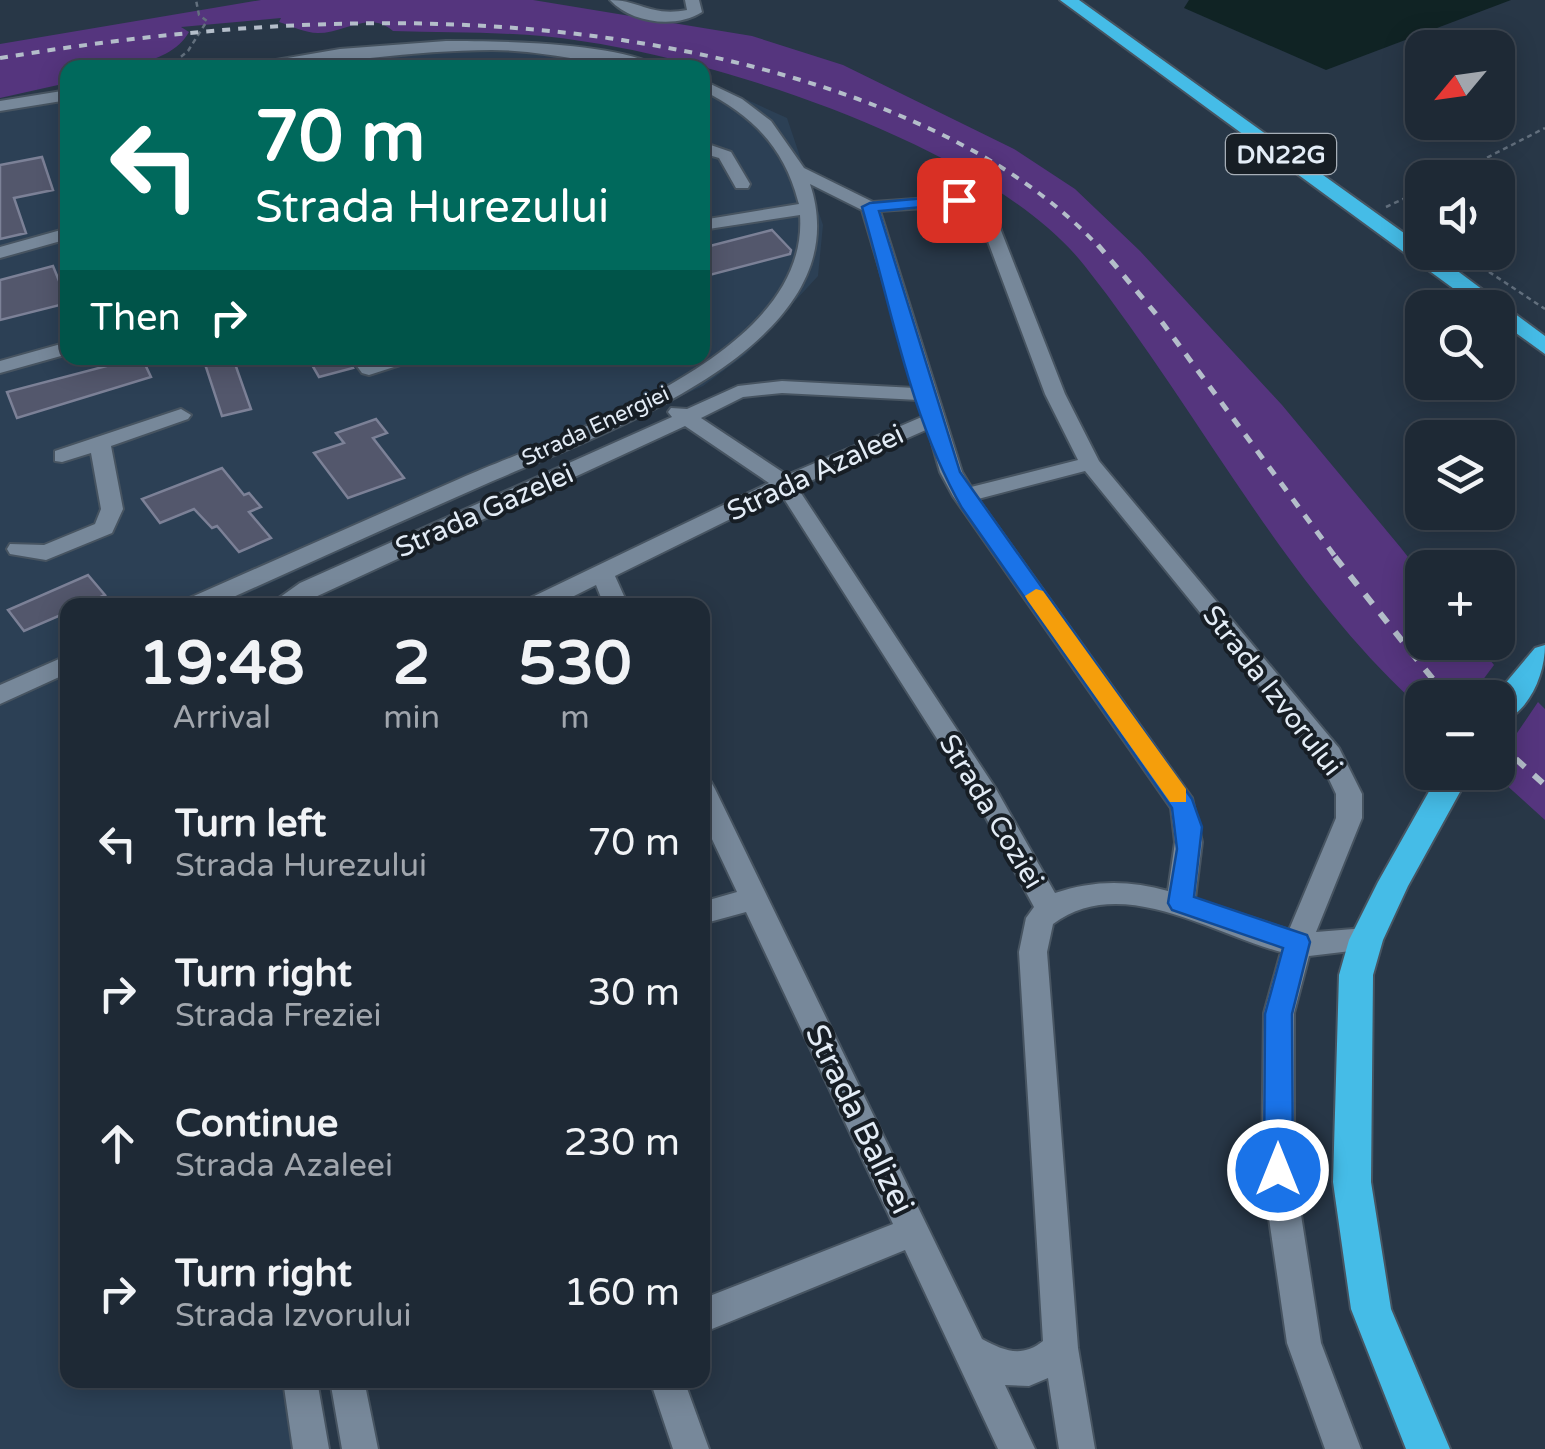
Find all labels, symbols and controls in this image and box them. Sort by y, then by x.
north arrow [1405,30,1515,140]
map controls [1405,30,1515,790]
text: 70 m [255,96,425,180]
icon: left [90,100,220,230]
road number: DN22G [1226,134,1336,174]
pin [917,158,1002,243]
button: sound [1405,160,1515,270]
icon: arrive [932,173,987,228]
text: Strada Hurezului [255,181,609,235]
icon: right [201,290,256,345]
button: search [1405,290,1515,400]
text: Then [90,295,181,341]
street label: Strada Energiei [518,380,673,471]
street label: Strada Azaleei [722,417,909,529]
button: layers [1405,420,1515,530]
street label: Strada Gazelei [390,457,579,565]
button: + [1405,550,1515,660]
street label: Strada Izvorului [1195,599,1349,783]
text: 19:48 [138,628,305,700]
text: 2 [393,628,430,700]
text: 530 [518,628,632,700]
button: − [1405,680,1515,790]
text: Arrival [172,699,271,737]
text: min [383,699,440,737]
text: m [560,699,590,737]
street label: Strada Coziei [932,728,1051,895]
text: Turn left [175,801,326,847]
icon: left [90,816,145,871]
text: 70 m [588,820,680,866]
text: Strada Hurezului [175,847,427,885]
text: Turn right [175,951,352,997]
icon: right [90,966,145,1021]
text: 30 m [588,970,680,1016]
text: Strada Freziei [175,997,381,1035]
street label: Strada Balizei [797,1018,921,1220]
text: Continue [175,1101,338,1147]
icon: ahead [90,1116,145,1171]
position arrow [1226,1118,1330,1222]
text: 230 m [564,1120,680,1166]
text: Strada Azaleei [175,1147,393,1185]
text: Turn right [175,1251,352,1297]
icon: right [90,1266,145,1321]
text: 160 m [564,1270,680,1316]
text: Strada Izvorului [175,1297,411,1335]

